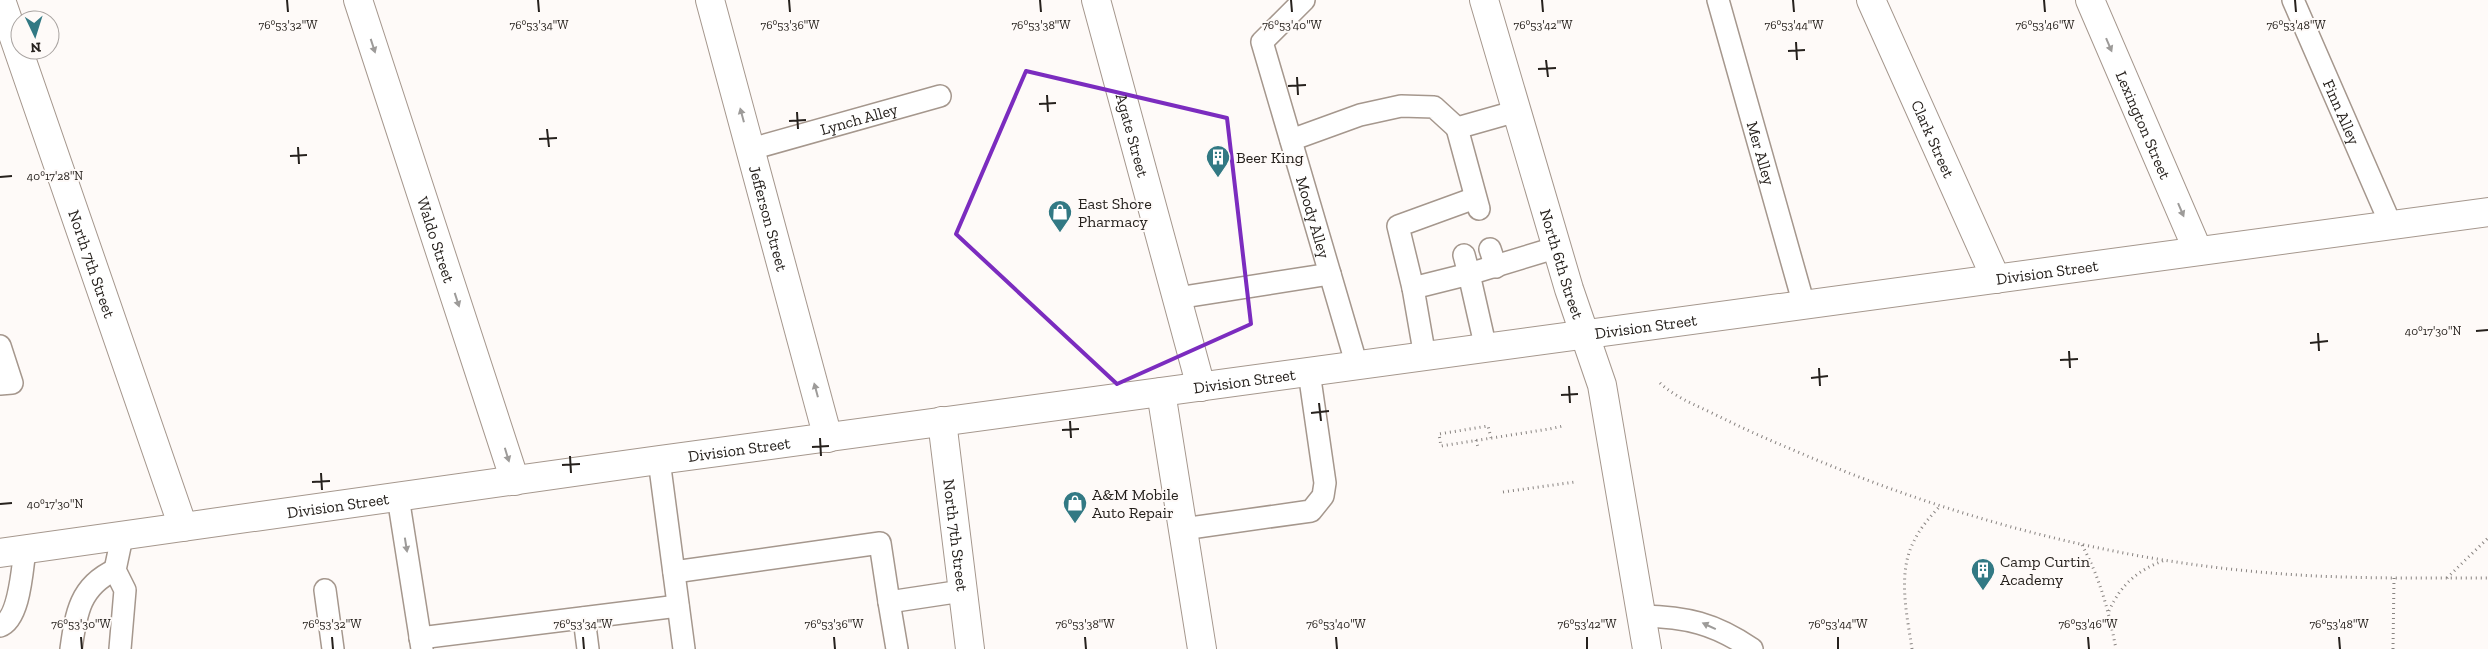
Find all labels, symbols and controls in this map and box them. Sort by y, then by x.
north arrow [10,10,60,60]
text: 76°53'32"W [259,18,318,32]
text: 76°53'34"W [510,18,569,32]
text: 76°53'36"W [761,18,820,32]
text: 76°53'38"W [1011,18,1071,32]
text: 76°53'40"W [1262,18,1323,32]
text: 76°53'42"W [1514,18,1573,32]
text: 76°53'44"W [1765,18,1824,32]
text: 76°53'46"W [2015,18,2075,32]
text: 76°53'48"W [2266,18,2326,32]
one-way arrow [2106,38,2114,52]
text: N [30,39,42,56]
one-way arrow [370,39,377,54]
street label: Lexington Street [2112,68,2175,182]
street label: Finn Alley [2319,76,2365,148]
street label: Agate Street [1112,91,1153,179]
street label: Clark Street [1907,97,1959,181]
street label: Lynch Alley [818,99,900,139]
one-way arrow [738,108,746,123]
street label: Mer Alley [1743,119,1779,188]
building icon: Beer King [1205,144,1231,178]
place label: Beer King [1236,148,1304,167]
street label: Jefferson Street [745,163,792,273]
text: 40°17'28"N [27,169,83,183]
street label: Moody Alley [1292,174,1335,261]
street label: Waldo Street [413,194,459,285]
place label: East Shore Pharmacy [1078,194,1152,231]
shop icon: East Shore Pharmacy [1047,199,1073,233]
one-way arrow [2177,203,2185,217]
street label: North 7th Street [65,207,120,320]
street label: North 6th Street [1536,207,1588,321]
street label: Division Street [1995,255,2099,288]
one-way arrow [454,293,461,308]
street label: Division Street [1593,310,1698,343]
text: 40°17'30"N [2405,324,2461,338]
street label: Division Street [1192,364,1297,397]
one-way arrow [812,383,820,398]
street label: Division Street [687,433,791,465]
one-way arrow [504,447,512,462]
street label: North 7th Street [940,478,972,592]
place label: A&M Mobile Auto Repair [1092,485,1179,522]
street label: Division Street [286,489,390,522]
shop icon: A&M Mobile Auto Repair [1062,490,1088,524]
text: 40°17'30"N [27,497,83,511]
one-way arrow [402,538,410,554]
place label: Camp Curtin Academy [2000,552,2091,589]
building icon: Camp Curtin Academy [1970,557,1996,591]
text: 76°53'30"W [51,617,112,631]
text: 76°53'32"W [303,617,362,631]
text: 76°53'34"W [554,617,613,631]
text: 76°53'36"W [805,617,864,631]
text: 76°53'38"W [1055,617,1115,631]
text: 76°53'40"W [1306,617,1367,631]
text: 76°53'42"W [1558,617,1617,631]
text: 76°53'44"W [1809,617,1868,631]
text: 76°53'46"W [2058,617,2118,631]
text: 76°53'48"W [2309,617,2369,631]
one-way arrow [1702,622,1716,630]

